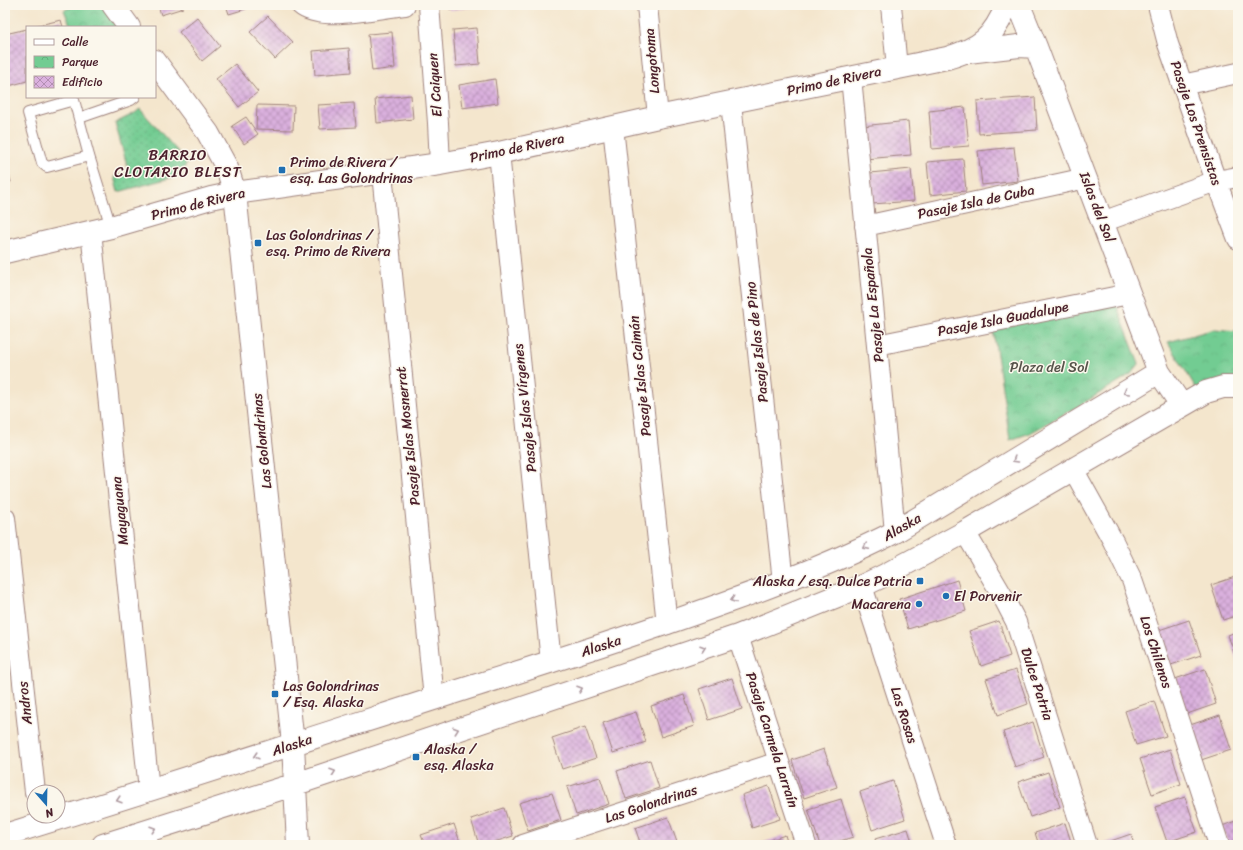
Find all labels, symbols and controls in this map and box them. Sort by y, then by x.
legend [26,26,156,98]
street label: Longotoma [637,27,667,95]
text: Calle [62,31,89,53]
text: Parque [62,51,99,73]
street label: El Caiquen [420,52,450,118]
street label: Pasaje Los Prensistas [1163,57,1229,189]
street label: Primo de Rivera [784,59,884,103]
text: Edificio [62,71,102,93]
street label: Primo de Rivera [467,126,567,170]
district label: BARRIO CLOTARIO BLEST [114,142,242,185]
place label: Primo de Rivera / esq. Las Golondrinas [290,150,413,191]
marker: Primo de Rivera / esq. Las Golondrinas [277,165,287,175]
street label: Islas del Sol [1072,167,1122,247]
street label: Pasaje Isla de Cuba [915,177,1037,227]
street label: Primo de Rivera [148,180,248,228]
place label: Las Golondrinas / esq. Primo de Rivera [266,223,391,264]
marker: Las Golondrinas / esq. Primo de Rivera [253,238,263,248]
street label: Pasaje La Española [855,246,891,364]
street label: Pasaje Islas de Pino [738,280,776,404]
street label: Pasaje Isla Guadalupe [935,294,1071,344]
street label: Pasaje Islas Caimán [621,314,659,438]
street label: Pasaje Islas Vírgenes [506,342,544,473]
park label: Plaza del Sol [1010,355,1089,380]
street label: Pasaje Islas Mosnerrat [388,365,428,507]
one-way arrow [1123,387,1130,395]
street label: Las Golondrinas [244,391,279,490]
one-way arrow [1012,455,1019,462]
street label: Mayaguana [104,474,136,547]
street label: Alaska [877,505,927,549]
one-way arrow [863,542,871,550]
place label: Alaska / esq. Dulce Patria [752,569,912,594]
marker: Alaska / esq. Dulce Patria [915,576,925,586]
place label: El Porvenir [954,584,1023,609]
marker: El Porvenir [941,591,951,601]
place label: Macarena [851,592,911,617]
one-way arrow [729,596,736,604]
marker: Macarena [914,599,924,609]
street label: Los Chilenos [1132,612,1180,692]
street label: Alaska [577,627,625,665]
one-way arrow [699,644,706,652]
street label: Dulce Patria [1013,644,1061,725]
street label: Pasaje Carmela Larraín [738,669,806,812]
place label: Las Golondrinas / Esq. Alaska [283,674,380,715]
street label: Andros [10,680,40,727]
street label: Las Rosas [883,683,925,747]
one-way arrow [576,685,583,694]
marker: Las Golondrinas / Esq. Alaska [270,689,280,699]
street label: Alaska [268,726,316,764]
one-way arrow [453,727,460,735]
place label: Alaska / esq. Alaska [423,737,494,778]
one-way arrow [253,751,260,760]
marker: Alaska / esq. Alaska [411,752,421,762]
one-way arrow [329,768,336,777]
street label: Las Golondrinas [601,777,701,831]
north arrow [26,784,66,824]
one-way arrow [116,795,123,804]
text: N [42,802,57,823]
one-way arrow [150,825,157,834]

